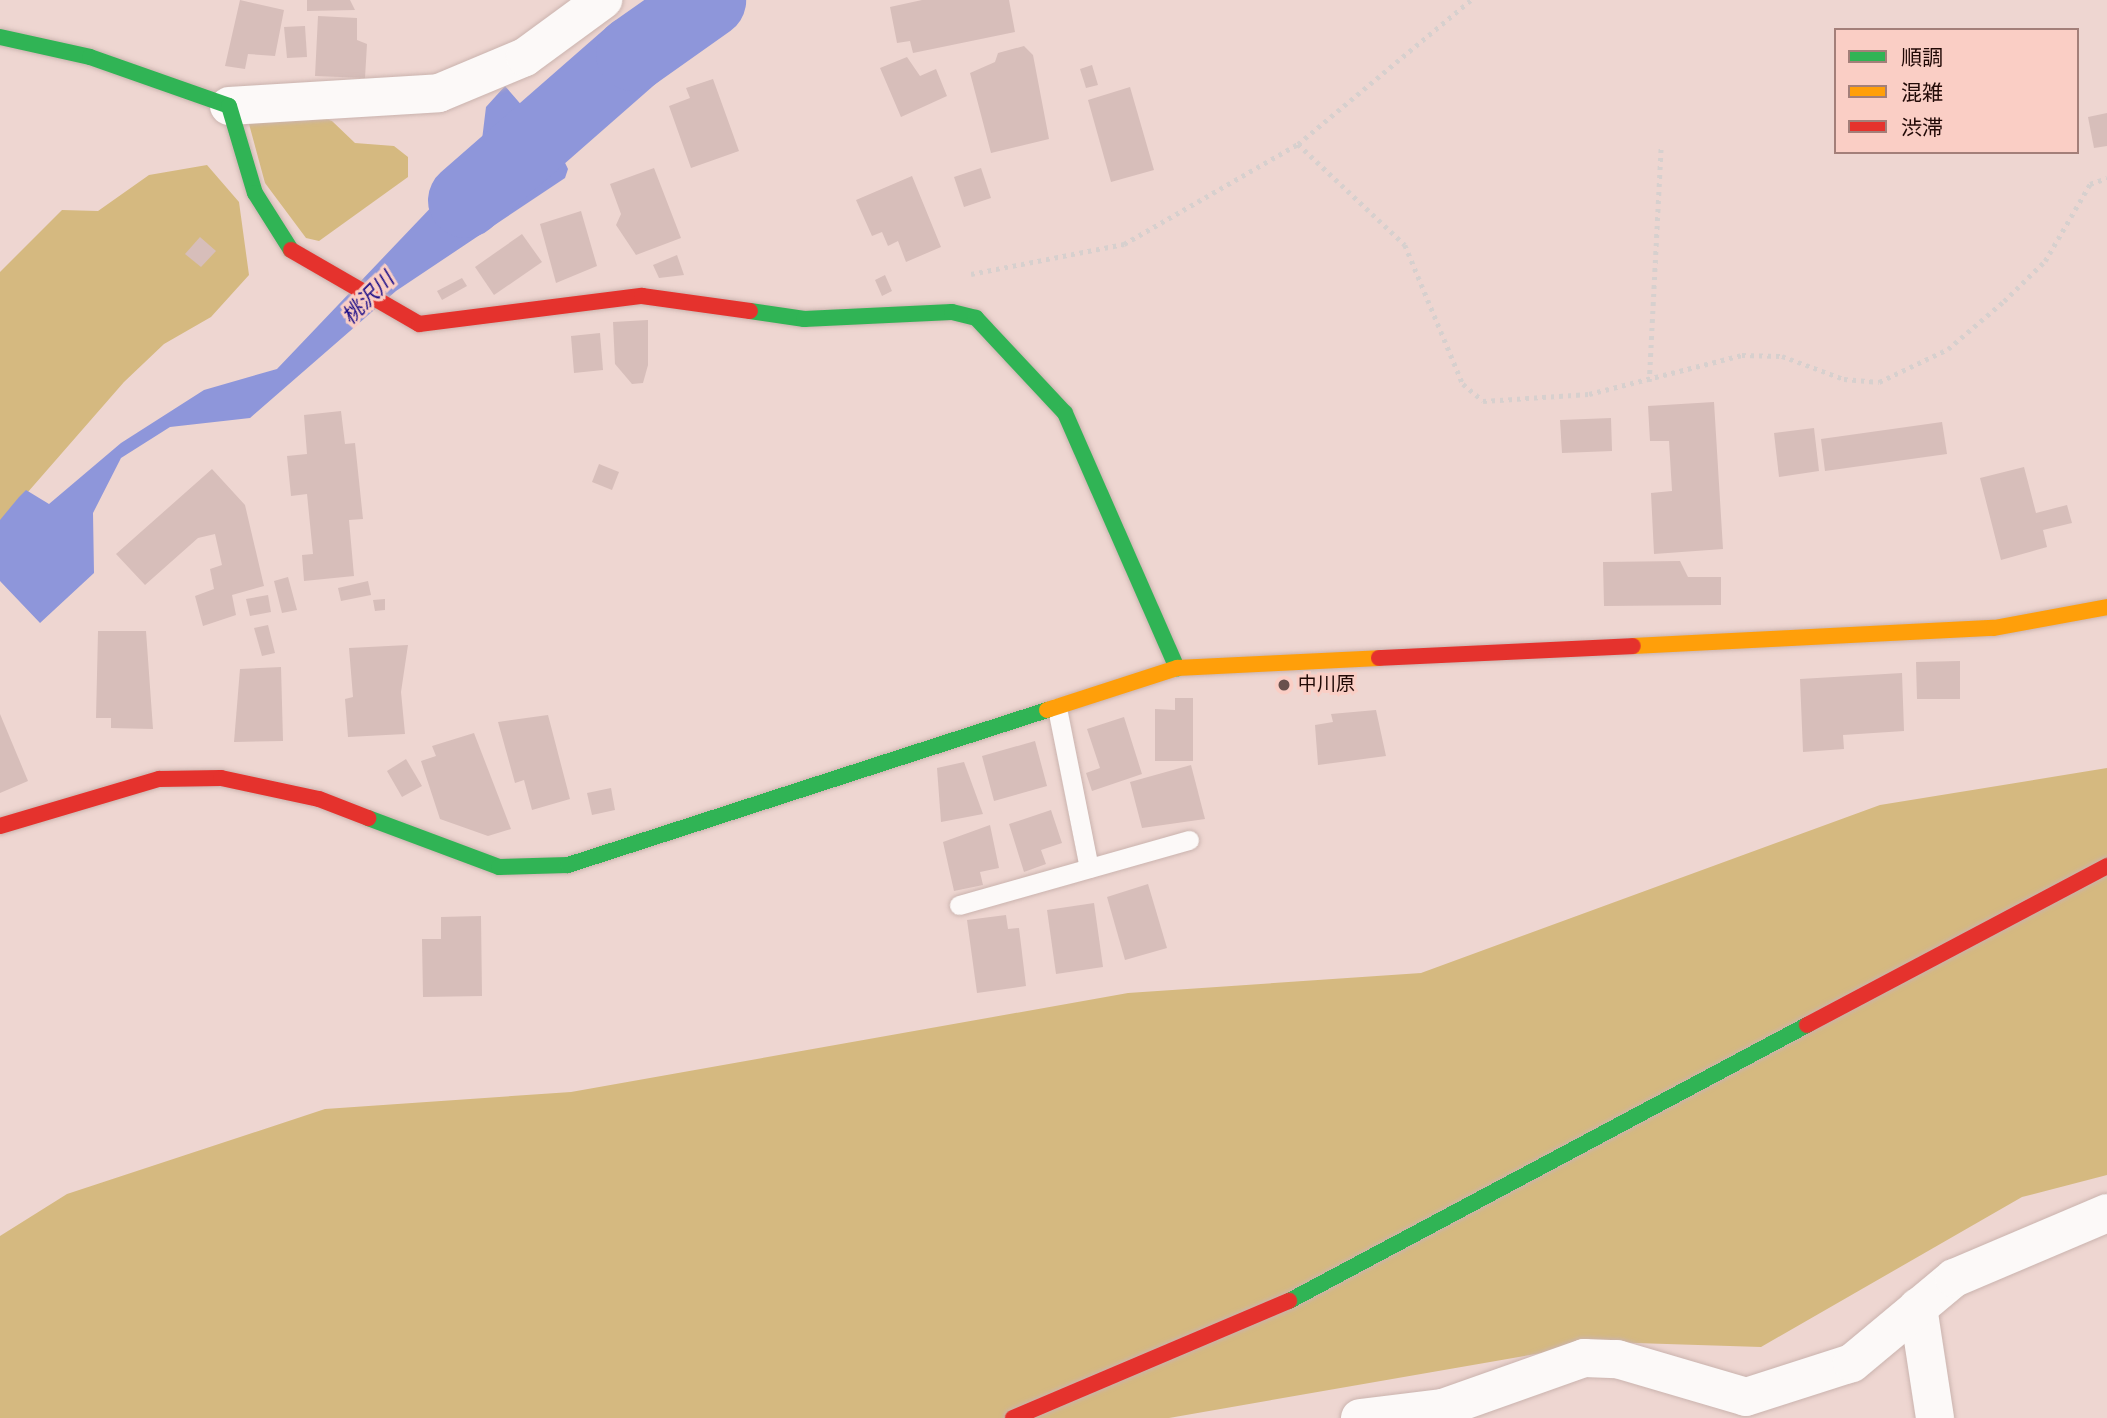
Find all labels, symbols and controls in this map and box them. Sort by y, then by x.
legend [1834,28,2079,154]
text: 順調 [1901,44,1943,72]
text: 混雑 [1901,79,1943,107]
text: 渋滞 [1901,114,1943,142]
water label: 桃沢川 [337,267,399,329]
place label: 中川原 [1298,674,1355,696]
marker: 中川原 [1276,677,1292,693]

